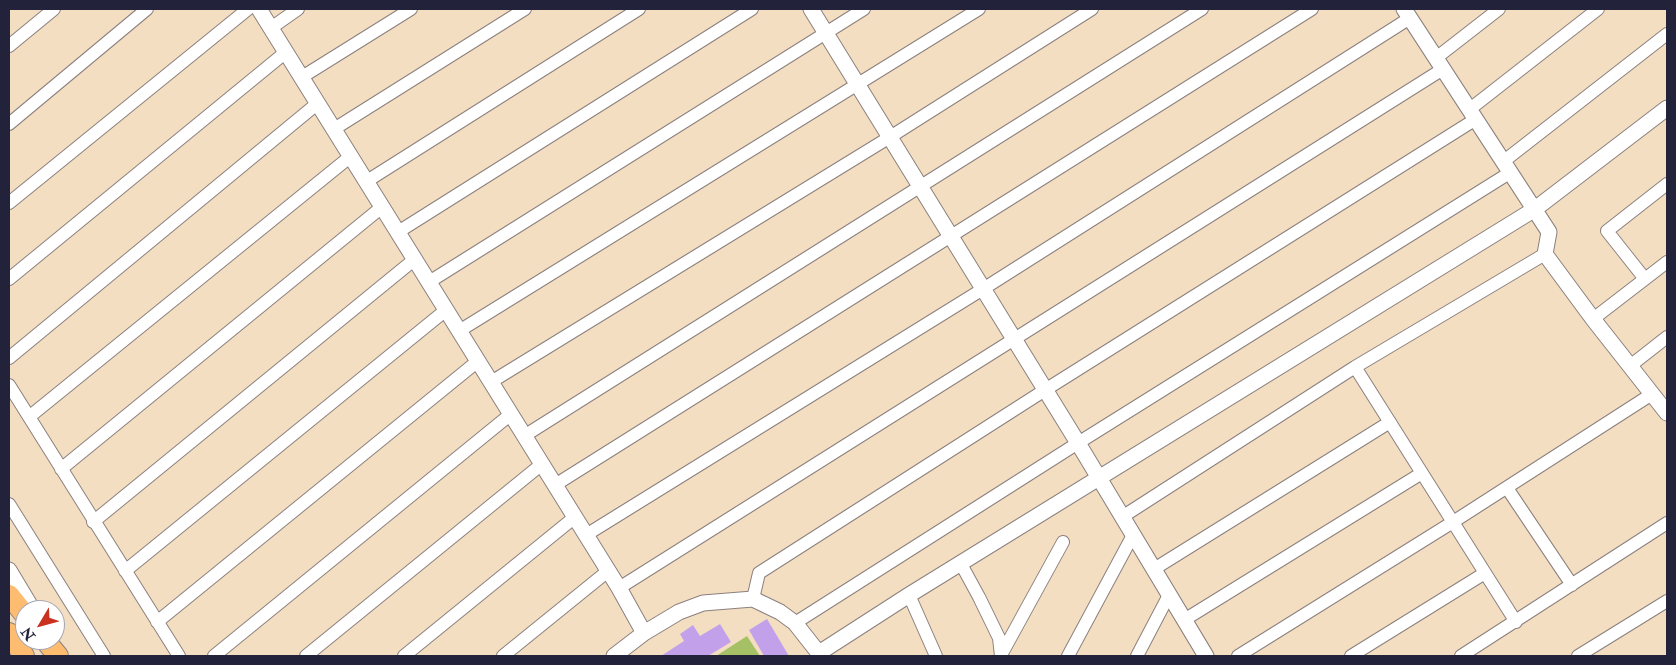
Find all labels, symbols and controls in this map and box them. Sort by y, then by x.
north arrow [15,600,65,650]
text: N [18,624,39,644]

